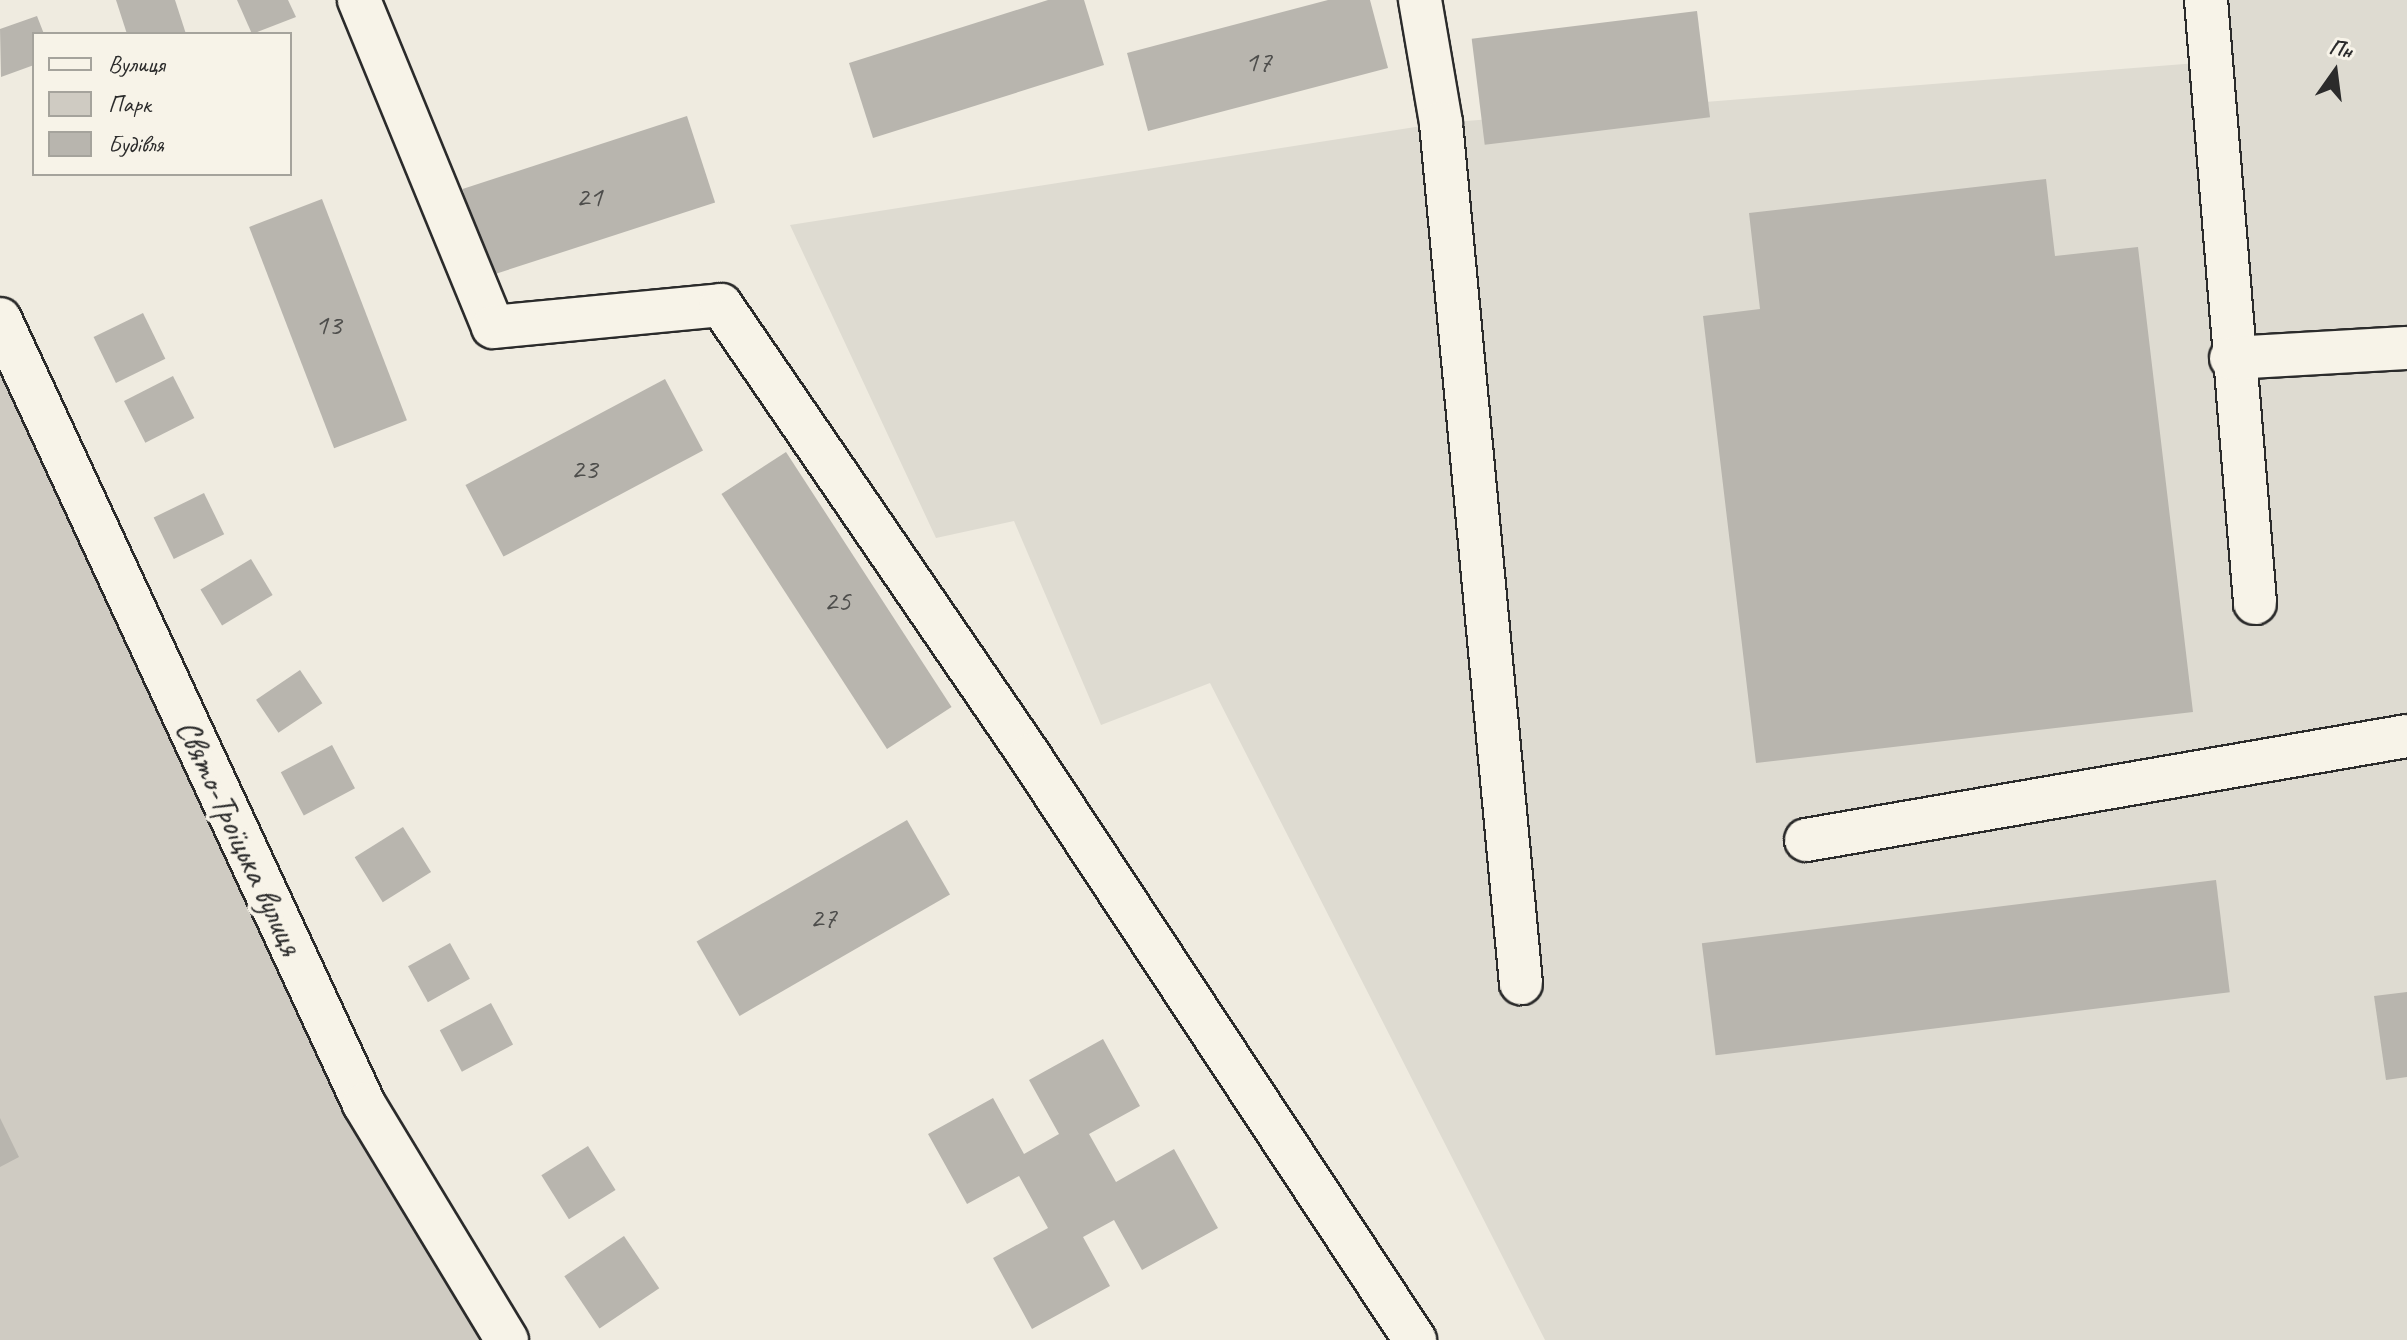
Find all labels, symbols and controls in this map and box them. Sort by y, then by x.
legend [32,32,292,176]
north arrow [2295,32,2375,112]
text: Пн [2326,32,2355,65]
house number: 17 [1245,43,1271,79]
text: Вулиця [108,49,165,79]
text: Парк [108,89,151,119]
text: Будівля [108,129,164,159]
house number: 21 [576,178,602,214]
house number: 13 [315,306,341,342]
house number: 23 [571,450,597,486]
house number: 25 [824,582,850,618]
street label: Свято-Троїцька вулиця [167,712,313,962]
house number: 27 [810,899,836,935]

